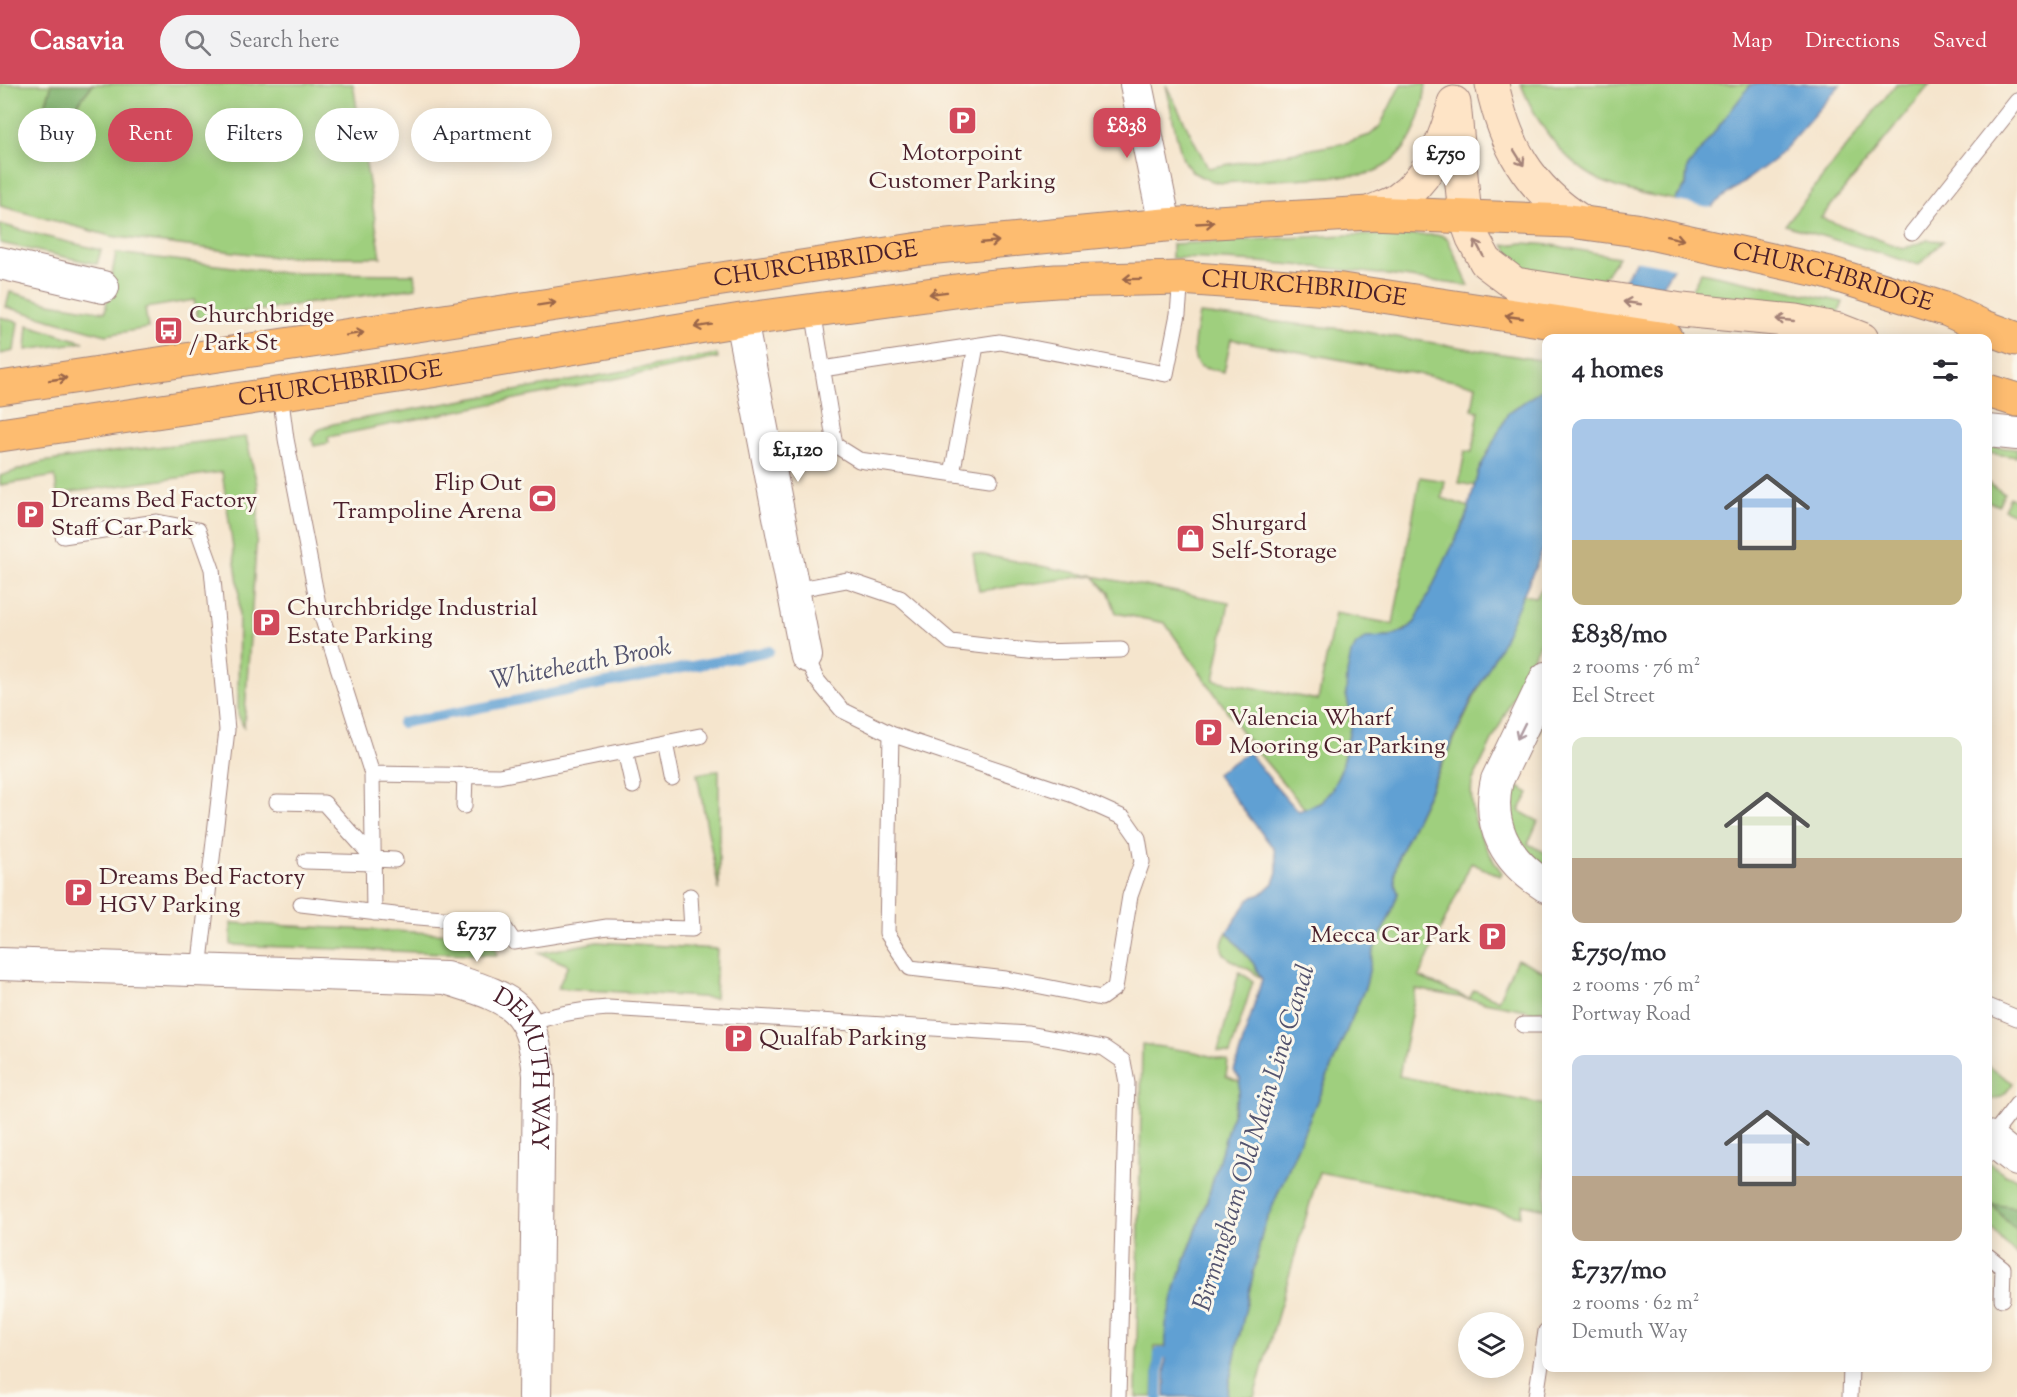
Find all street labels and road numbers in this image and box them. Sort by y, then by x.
street label: CHURCHBRIDGE [711,233,921,297]
street label: CHURCHBRIDGE [1729,235,1937,321]
street label: CHURCHBRIDGE [1200,263,1410,317]
street label: CHURCHBRIDGE [236,352,445,416]
street label: DEMUTH WAY [486,980,556,1151]

